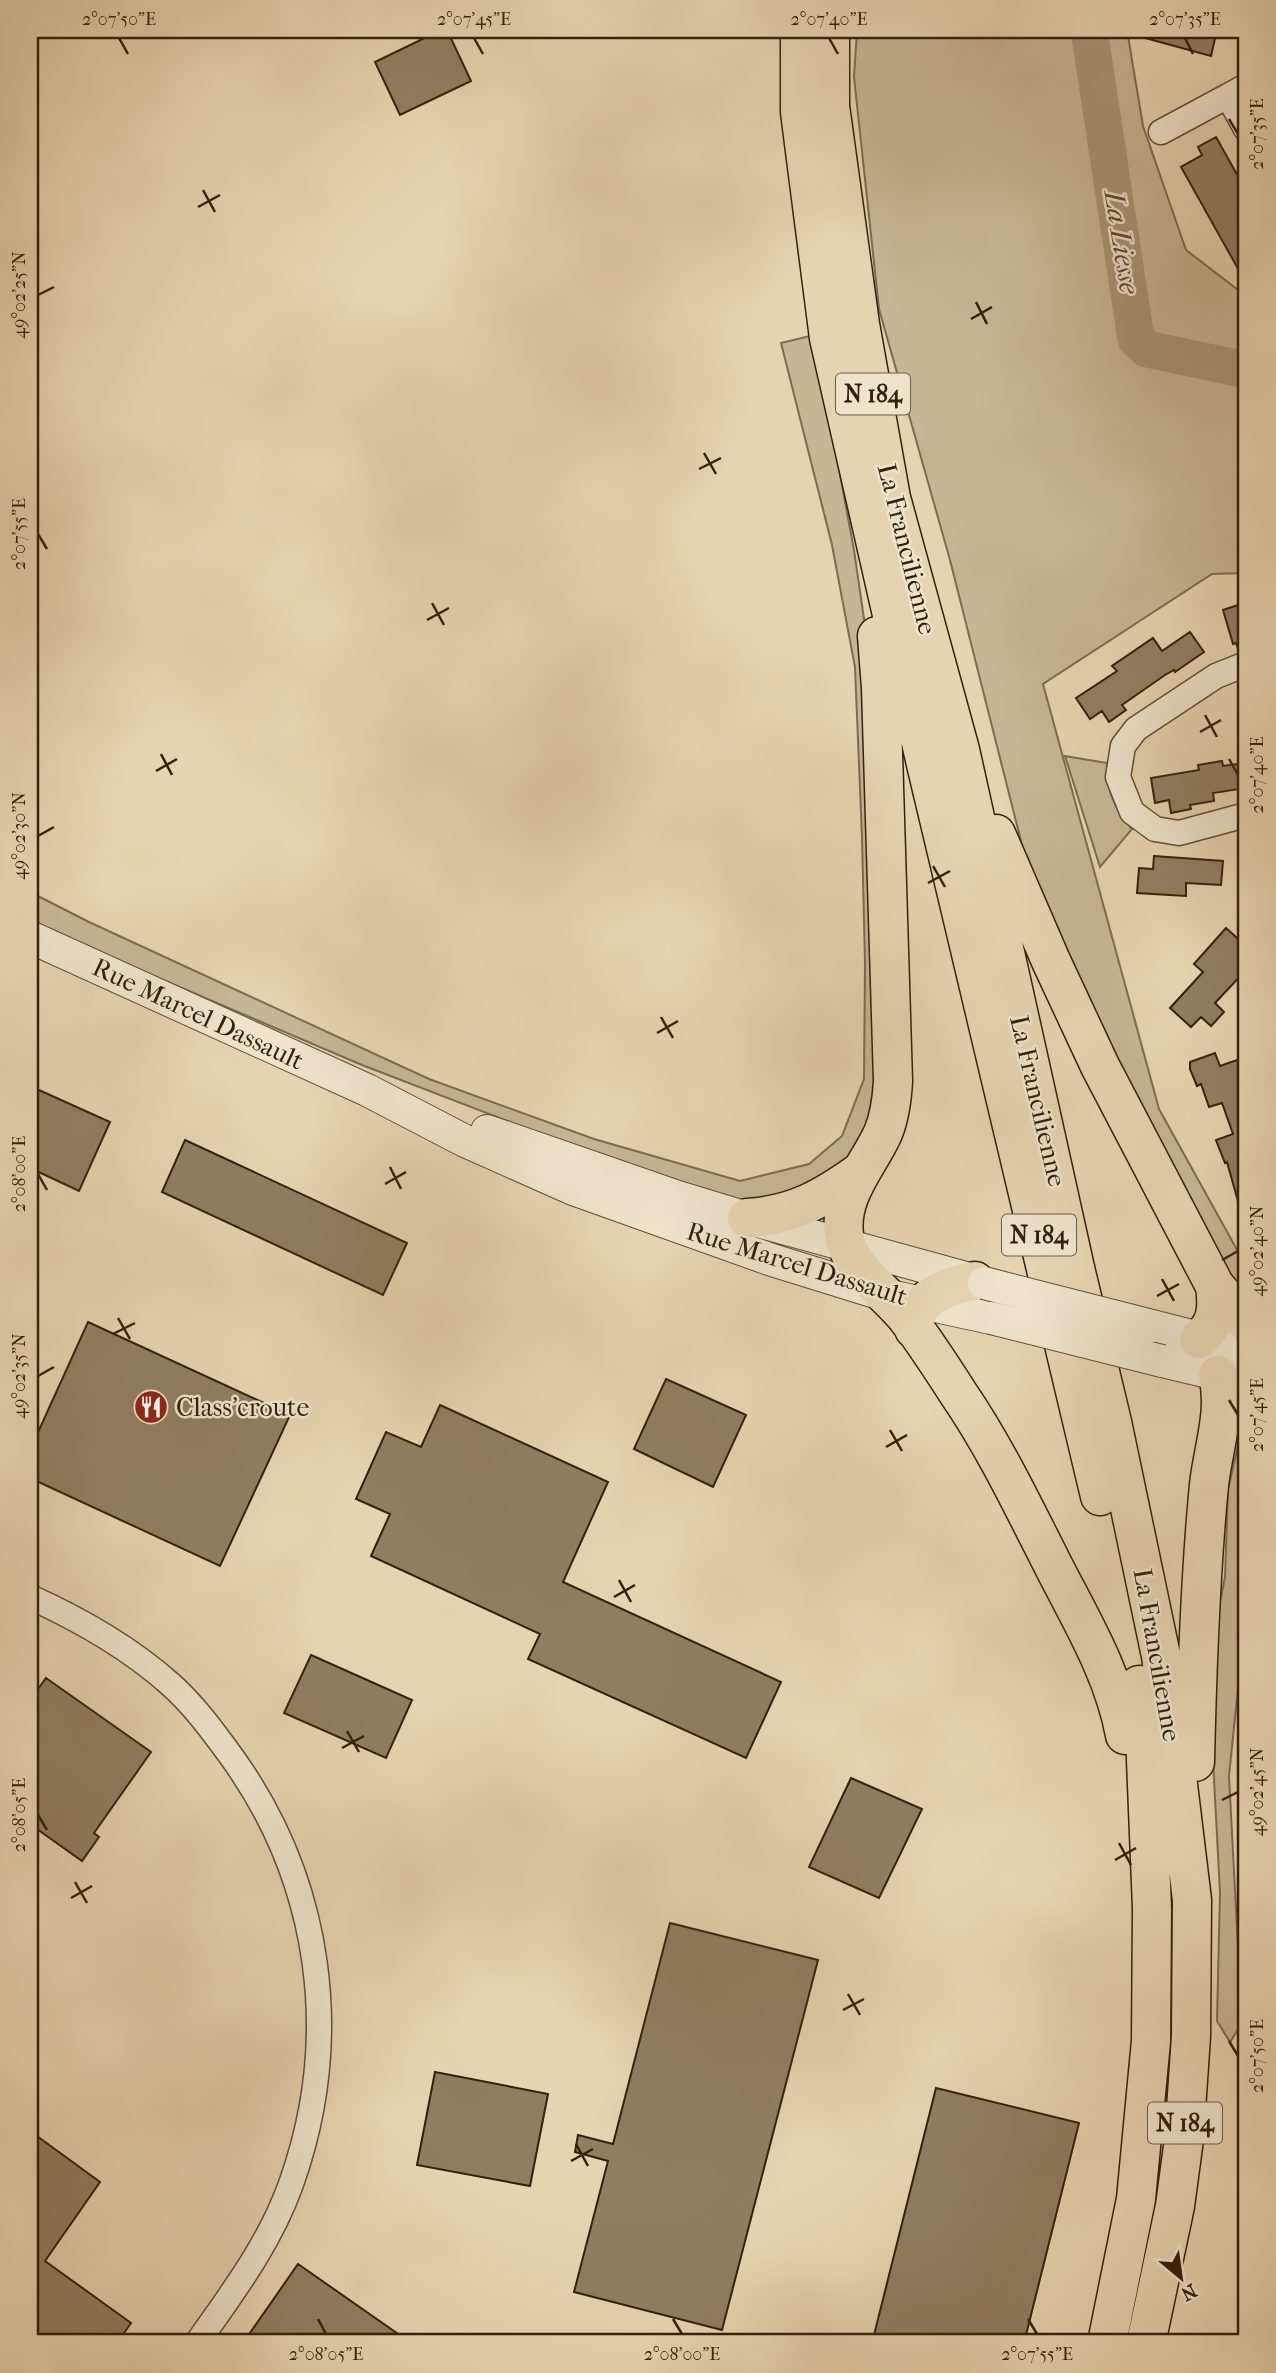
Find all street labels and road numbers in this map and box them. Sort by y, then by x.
road number: N 184 [836,374,910,414]
street label: La Francilienne [871,460,943,638]
street label: Rue Marcel Dassault [88,952,309,1077]
street label: La Francilienne [1003,1012,1073,1190]
road number: N 184 [1002,1214,1076,1255]
street label: Rue Marcel Dassault [683,1216,912,1313]
street label: La Francilienne [1127,1566,1187,1744]
road number: N 184 [1148,2102,1222,2144]

